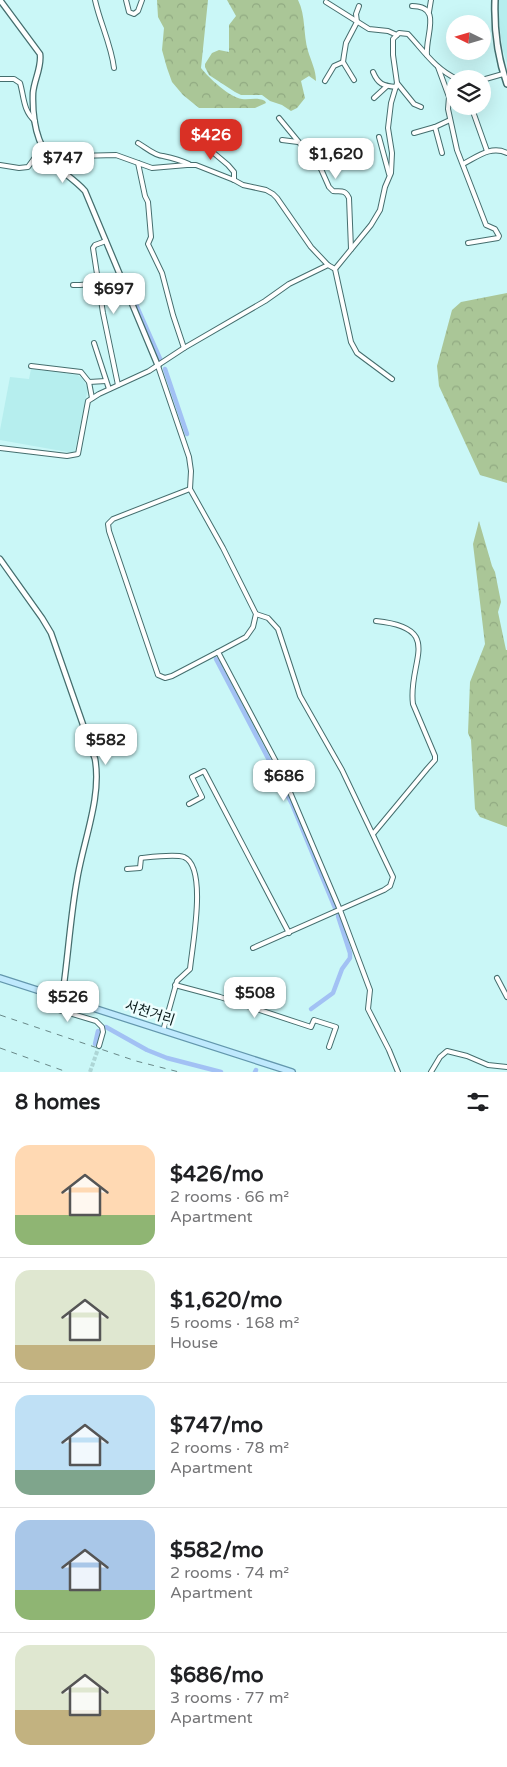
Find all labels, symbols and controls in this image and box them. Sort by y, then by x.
north arrow [446,15,491,60]
map controls [446,15,491,115]
button: layers [446,70,491,115]
pin: $426 [181,119,241,161]
text: $426 [191,125,231,145]
pin: $1,620 [295,138,377,180]
pin: $747 [33,142,93,184]
text: $1,620 [309,144,363,164]
text: $747 [43,148,83,168]
pin: $697 [84,272,144,315]
text: $697 [94,279,134,299]
pin: $582 [76,724,136,766]
text: $582 [86,730,126,750]
pin: $686 [254,760,314,802]
text: $686 [264,766,304,786]
pin: $508 [225,976,285,1019]
pin: $526 [38,980,98,1023]
text: $508 [235,983,275,1003]
text: $526 [48,987,88,1007]
street label: 서천거리 [123,997,177,1029]
icon: filters [464,1088,492,1116]
text: 8 homes [15,1090,100,1115]
text: $426/mo [170,1162,264,1187]
icon: home [55,1165,115,1225]
text: 2 rooms · 66 m² [170,1187,289,1207]
text: Apartment [170,1207,253,1227]
text: $1,620/mo [170,1288,282,1313]
icon: home [55,1290,115,1350]
text: 5 rooms · 168 m² [170,1313,299,1333]
text: House [170,1333,218,1353]
text: $747/mo [170,1413,263,1438]
icon: home [55,1415,115,1475]
text: 2 rooms · 78 m² [170,1438,289,1458]
text: Apartment [170,1458,253,1478]
text: $582/mo [170,1538,264,1563]
icon: home [55,1540,115,1600]
text: 2 rooms · 74 m² [170,1563,289,1583]
text: Apartment [170,1583,253,1603]
text: $686/mo [170,1663,264,1688]
icon: home [55,1665,115,1725]
text: 3 rooms · 77 m² [170,1688,289,1708]
text: Apartment [170,1708,253,1728]

